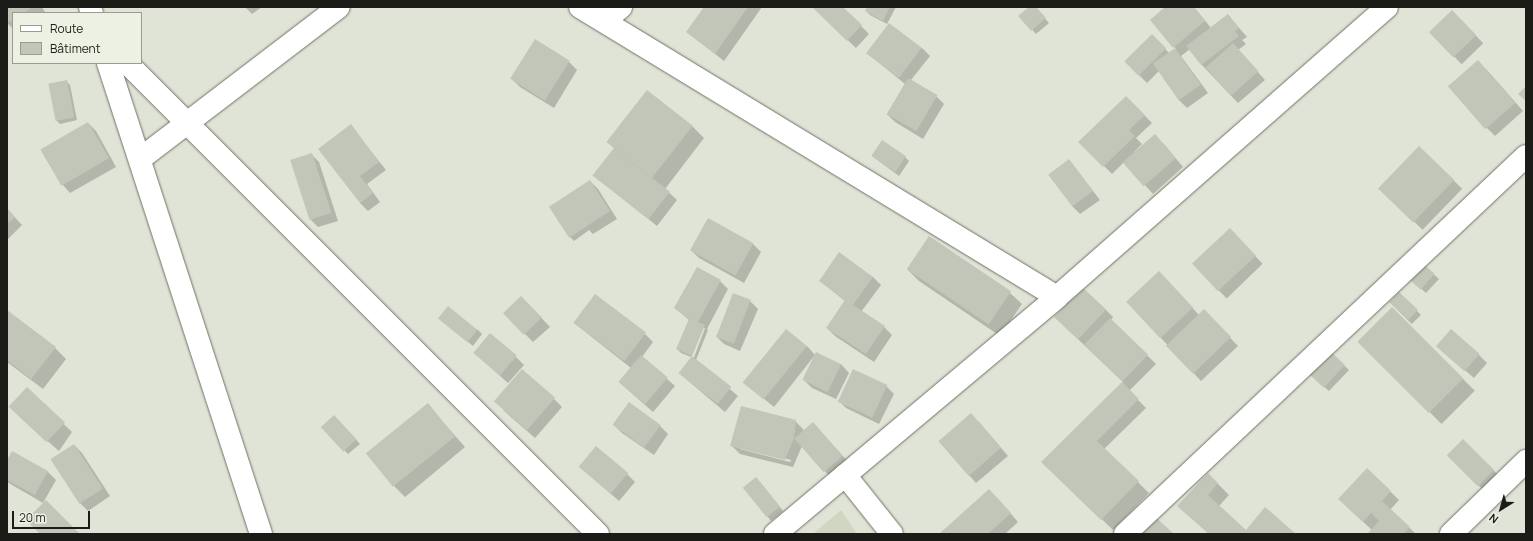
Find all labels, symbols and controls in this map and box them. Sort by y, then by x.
legend [12,12,142,64]
text: Route [50,20,83,37]
text: Bâtiment [50,40,101,57]
north arrow [1481,489,1521,529]
scale bar [14,503,92,529]
text: 20 m [19,509,46,526]
text: N [1486,511,1501,527]

